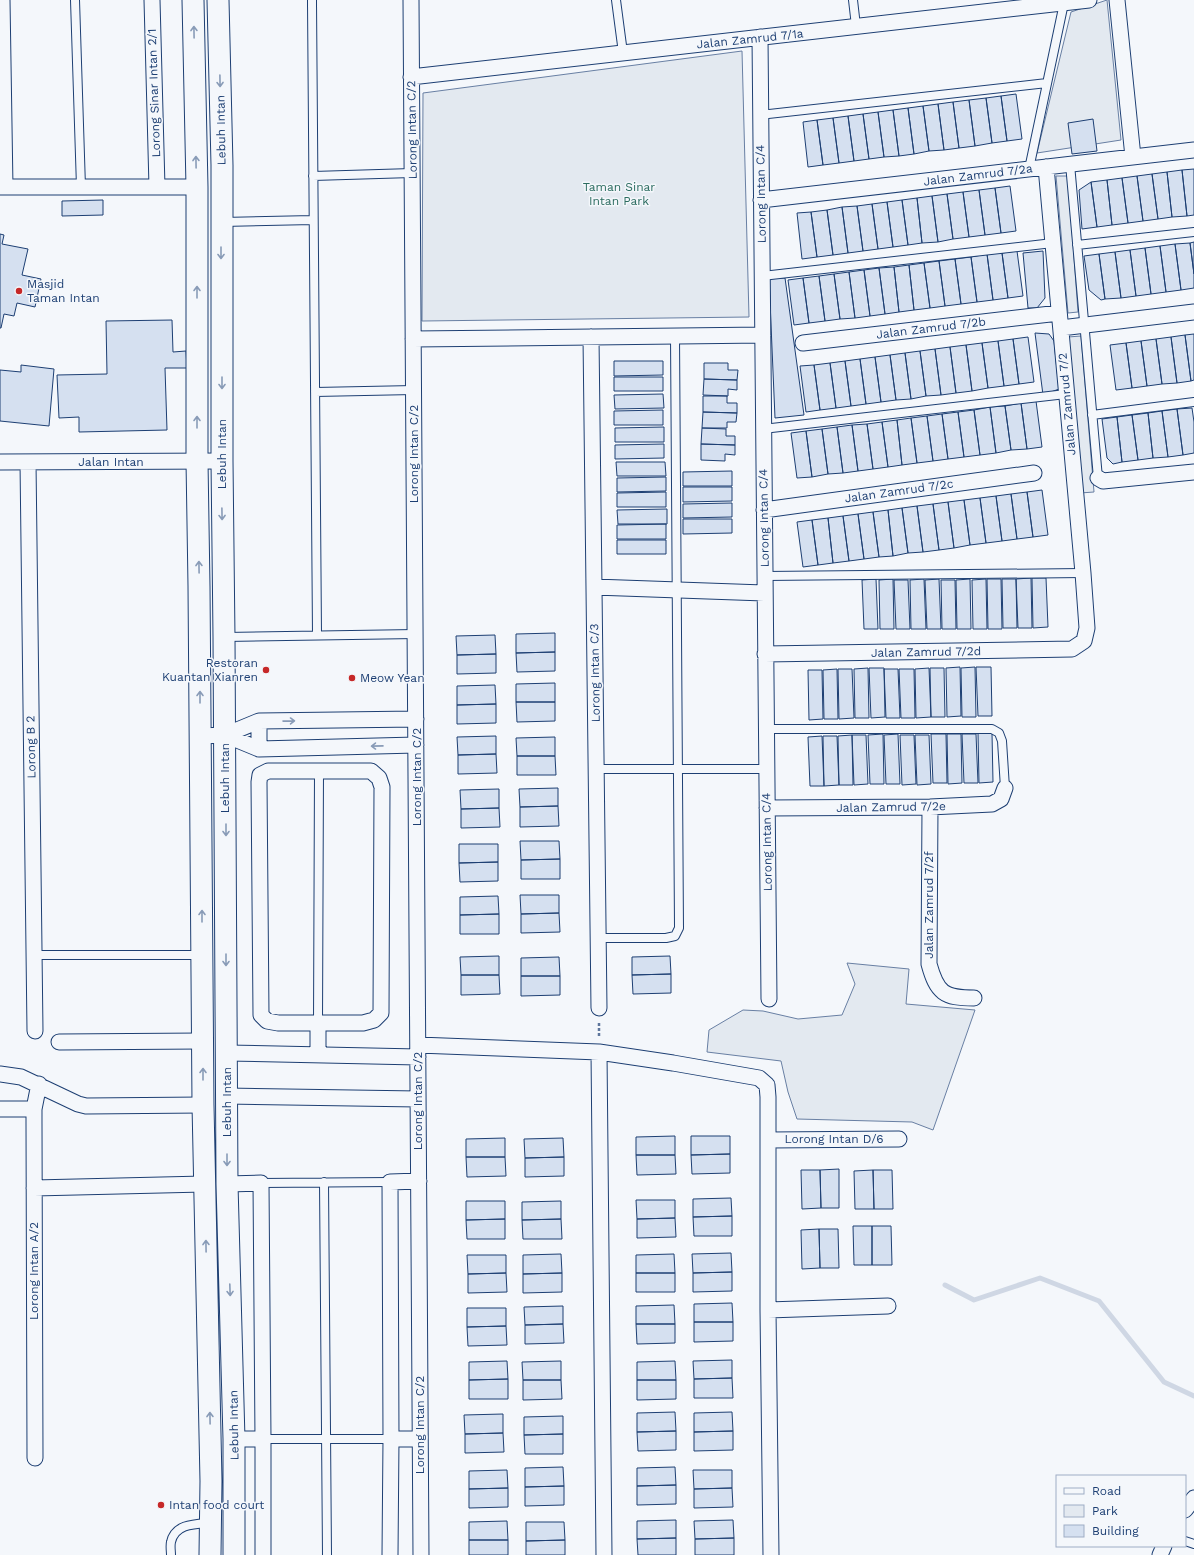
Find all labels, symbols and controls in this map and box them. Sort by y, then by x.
one-way arrow [190,26,198,39]
street label: Jalan Zamrud 7/1a [696,26,804,52]
street label: Lorong Sinar Intan 2/1 [145,28,163,158]
one-way arrow [216,74,224,87]
street label: Lorong Intan C/2 [404,81,420,179]
street label: Lebuh Intan [213,95,229,165]
street label: Lorong Intan C/4 [753,145,769,243]
one-way arrow [192,156,200,169]
street label: Jalan Zamrud 7/2a [923,161,1033,189]
park label: Taman Sinar Intan Park [583,180,655,208]
one-way arrow [217,246,225,259]
place label: Masjid Taman Intan [27,277,100,305]
marker: Masjid Taman Intan [14,286,24,296]
one-way arrow [193,286,200,299]
street label: Jalan Zamrud 7/2b [875,314,987,342]
street label: Jalan Zamrud 7/2 [1056,352,1078,456]
one-way arrow [218,376,225,389]
street label: Lorong Intan C/2 [407,405,421,503]
one-way arrow [193,416,201,429]
street label: Lebuh Intan [215,419,229,489]
street label: Jalan Intan [78,455,144,469]
street label: Lorong Intan C/4 [756,469,772,567]
street label: Jalan Zamrud 7/2c [844,476,955,506]
one-way arrow [219,507,226,520]
one-way arrow [195,561,203,574]
street label: Lorong Intan C/3 [587,624,603,722]
street label: Jalan Zamrud 7/2d [871,644,981,660]
place label: Restoran Kuantan Xianren [162,656,258,684]
marker: Restoran Kuantan Xianren [261,665,271,675]
place label: Meow Yean [360,671,425,685]
marker: Meow Yean [347,673,357,683]
one-way arrow [196,691,204,704]
street label: Lorong B 2 [23,715,39,779]
one-way arrow [282,717,295,725]
street label: Lorong Intan C/2 [410,728,424,826]
one-way arrow [371,742,384,750]
street label: Lebuh Intan [218,743,232,813]
street label: Lorong Intan C/4 [759,793,775,891]
street label: Jalan Zamrud 7/2e [836,799,946,815]
one-way arrow [222,823,230,836]
street label: Jalan Zamrud 7/2f [922,851,936,959]
one-way arrow [198,910,206,923]
one-way arrow [222,953,230,966]
street label: Lorong Intan C/2 [411,1052,425,1150]
street label: Lebuh Intan [220,1067,234,1137]
one-way arrow [199,1068,207,1081]
street label: Lorong Intan D/6 [785,1132,883,1146]
one-way arrow [223,1153,231,1166]
street label: Lorong Intan A/2 [27,1222,41,1320]
one-way arrow [202,1240,210,1253]
one-way arrow [226,1283,234,1296]
street label: Lorong Intan C/2 [413,1376,427,1474]
street label: Lebuh Intan [226,1390,242,1460]
one-way arrow [206,1412,213,1425]
legend [1056,1475,1186,1547]
text: Road [1092,1484,1121,1498]
place label: Intan food court [169,1498,264,1512]
marker: Intan food court [156,1500,166,1510]
text: Park [1092,1504,1118,1518]
text: Building [1092,1524,1139,1538]

